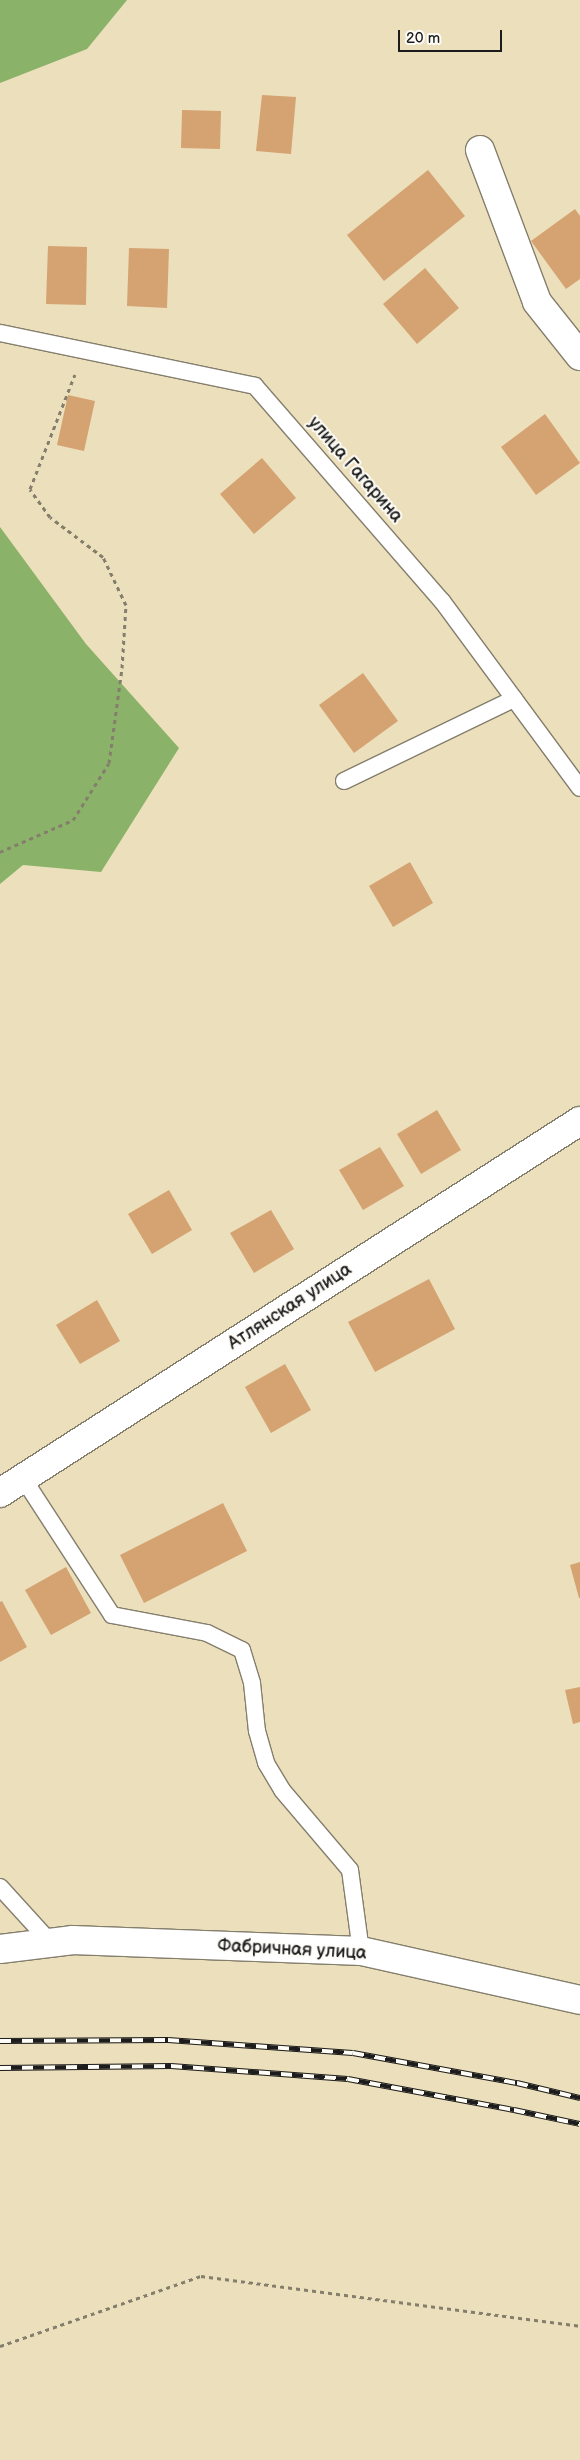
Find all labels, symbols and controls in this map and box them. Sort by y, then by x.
scale bar [400,20,504,52]
text: 20 m [406,29,440,48]
street label: улица Гагарина [303,413,407,527]
street label: Атлянская улица [224,1259,356,1355]
street label: Фабричная улица [217,1935,367,1965]

